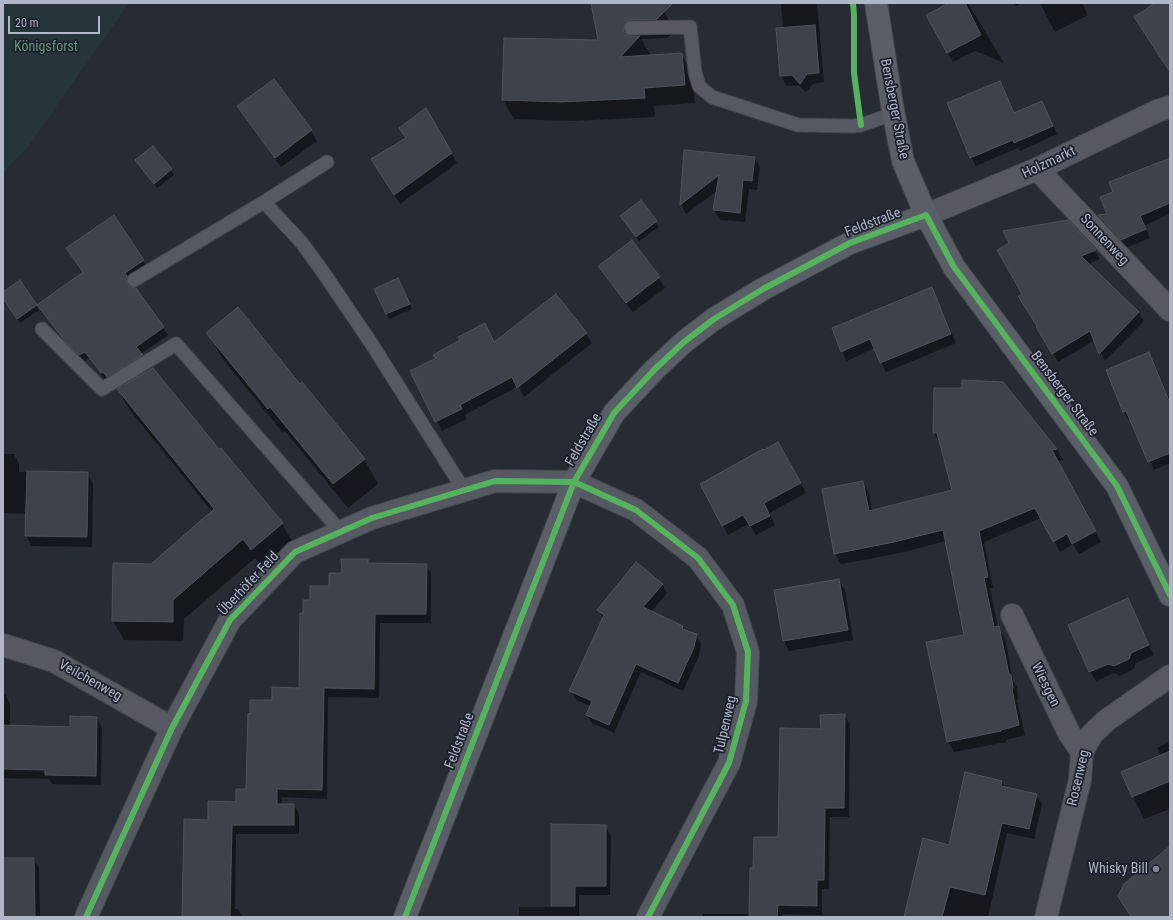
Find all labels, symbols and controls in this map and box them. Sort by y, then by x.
scale bar [10,8,102,34]
text: 20 m [15,16,39,30]
park label: Königsforst [14,39,78,55]
street label: Bensberger Straße [876,57,912,161]
street label: Holzmarkt [1020,143,1078,183]
street label: Feldstraße [843,205,903,241]
street label: Sonnenweg [1076,211,1132,269]
street label: Bensberger Straße [1027,348,1101,440]
street label: Feldstraße [562,411,606,469]
street label: Überhöfer Feld [215,549,283,619]
street label: Veilchenweg [55,657,125,705]
street label: Wiesgen [1027,660,1063,710]
street label: Tulpenweg [711,694,741,756]
street label: Feldstraße [442,711,478,771]
street label: Rosenweg [1064,748,1094,808]
place label: Whisky Bill [1088,861,1148,877]
marker: Whisky Bill [1151,864,1161,874]

